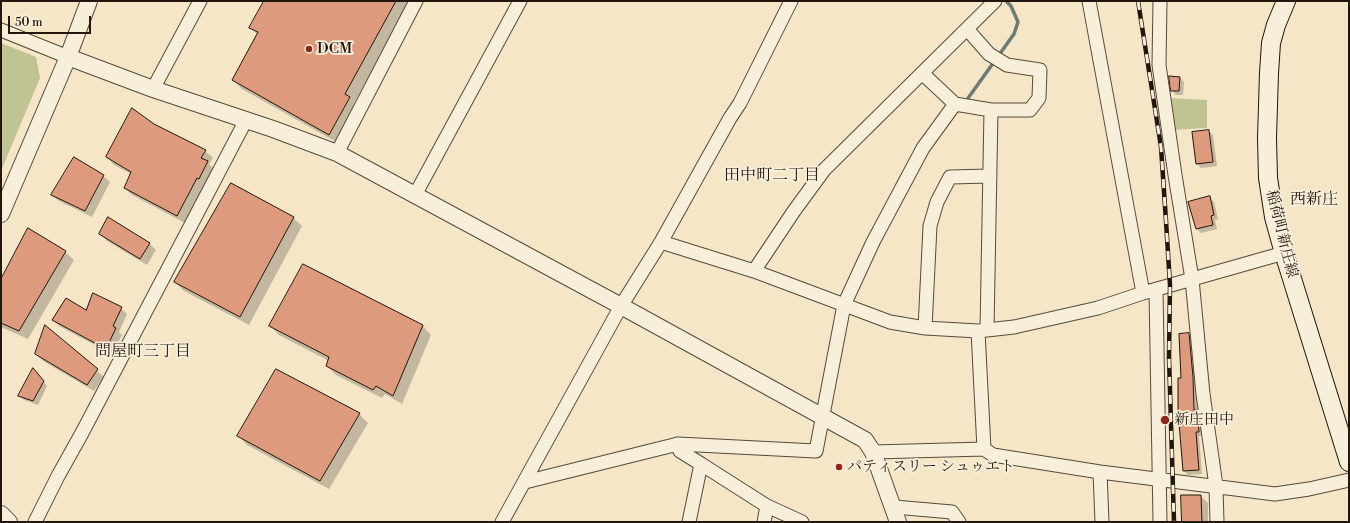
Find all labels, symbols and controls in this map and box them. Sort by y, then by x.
scale bar [10,8,93,34]
text: 50 m [15,15,43,30]
place label: DCM [317,40,352,58]
marker: DCM [304,44,314,54]
district label: 田中町二丁目 [724,166,820,186]
street label: 稲荷町新庄線 [1261,188,1301,280]
district label: 西新庄 [1290,190,1338,210]
district label: 問屋町三丁目 [95,342,191,362]
place label: 新庄田中 [1174,411,1234,429]
marker: 新庄田中 [1159,414,1171,426]
place label: パティスリー シュゥエト [847,458,1015,476]
marker: パティスリー シュゥエト [834,462,844,472]

